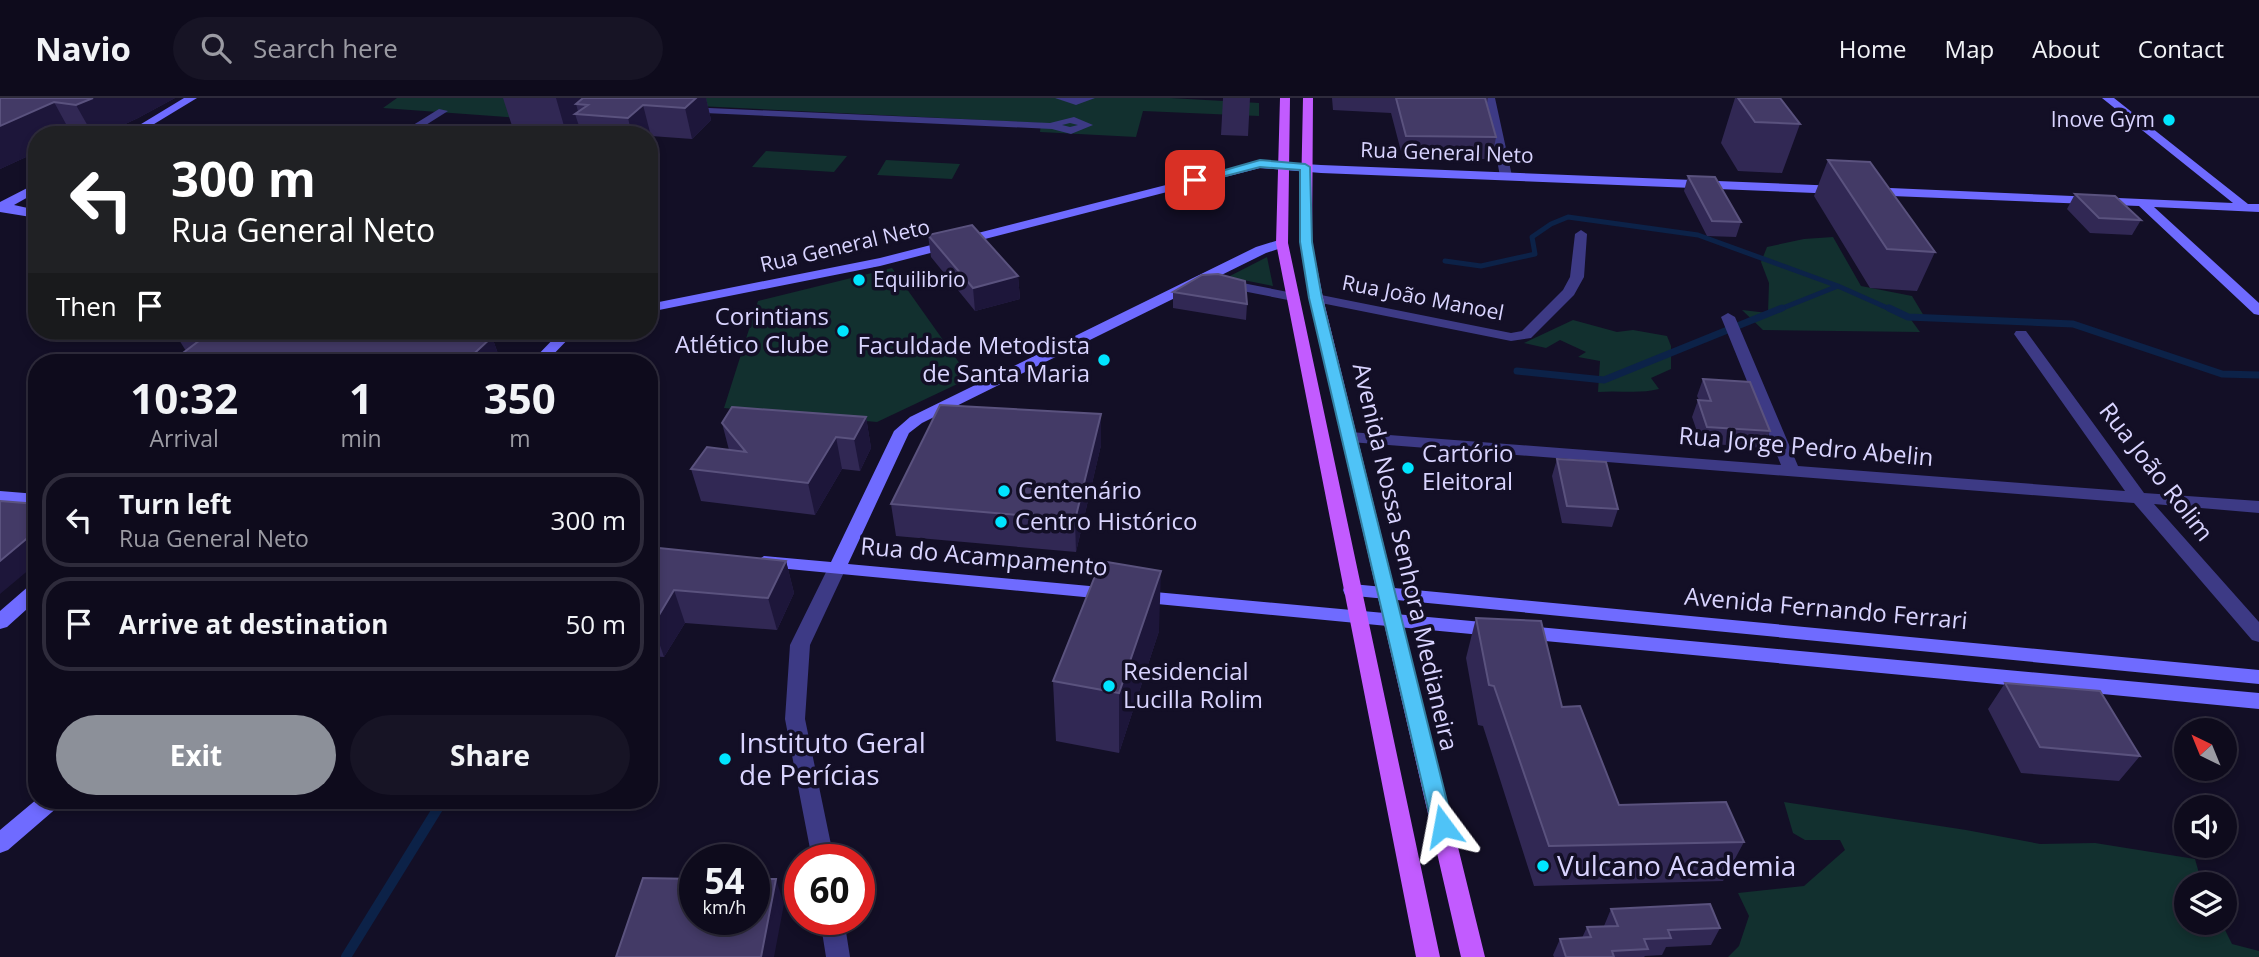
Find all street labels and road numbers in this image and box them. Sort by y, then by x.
street label: Rua General Neto [1360,135,1534,169]
street label: Rua General Neto [757,212,932,278]
street label: Rua João Manoel [1340,268,1506,326]
street label: Avenida Nossa Senhora Medianeira [1346,360,1467,754]
street label: Rua João Rolim [2093,395,2222,547]
street label: Rua Jorge Pedro Abelin [1677,418,1935,473]
street label: Rua do Acampamento [859,528,1109,583]
street label: Avenida Fernando Ferrari [1683,579,1969,636]

